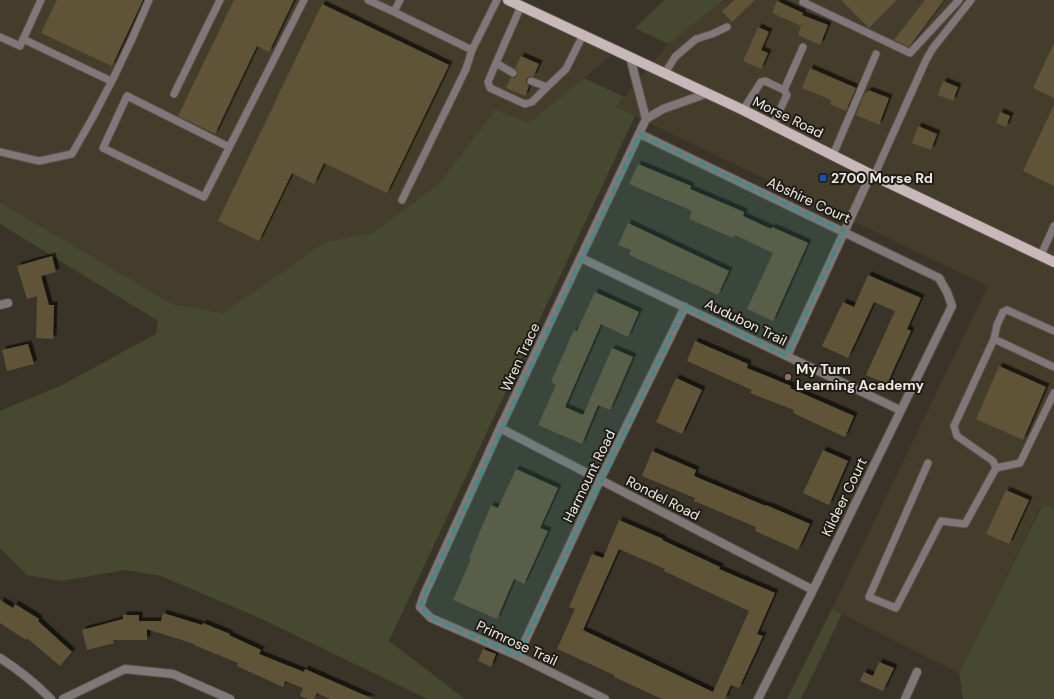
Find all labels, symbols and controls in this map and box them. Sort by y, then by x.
street label: Morse Road [750,92,826,142]
place label: 2700 Morse Rd [831,169,933,187]
street label: Abshire Court [764,173,854,227]
marker: 2700 Morse Rd [818,173,828,183]
street label: Audubon Trail [702,294,790,350]
street label: Wren Trace [496,320,544,394]
place label: My Turn Learning Academy [796,360,924,394]
marker: My Turn Learning Academy [783,372,793,382]
street label: Harmount Road [559,427,619,525]
street label: Kildeer Court [817,455,871,539]
street label: Rondel Road [623,472,703,524]
street label: Primrose Trail [474,616,560,670]

